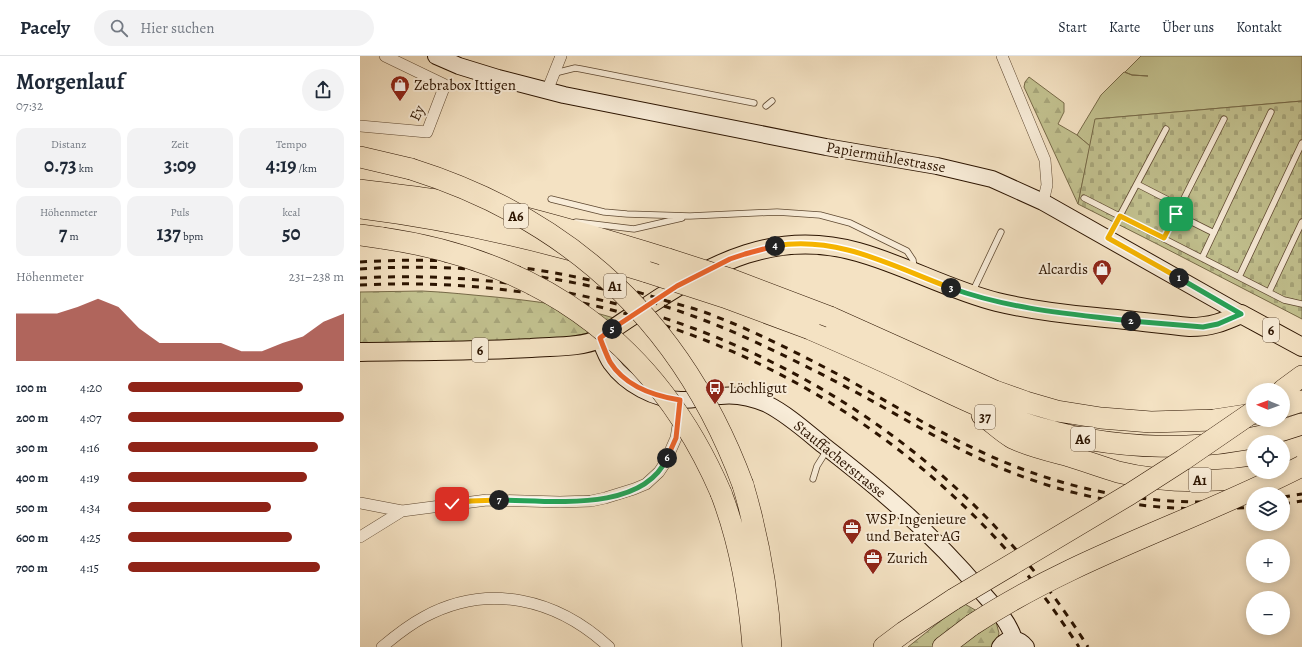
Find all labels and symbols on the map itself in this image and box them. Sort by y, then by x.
shop icon: Zebrabox Ittigen [389,74,411,102]
place label: Zebrabox Ittigen [414,75,516,95]
street label: Ey [405,102,429,124]
street label: Papiermühlestrasse [825,137,948,177]
pin [1159,197,1193,231]
road number: A6 [504,204,528,228]
pin: 4 [765,236,785,256]
shop icon: Alcardis [1091,258,1113,286]
place label: Alcardis [1038,259,1088,279]
pin: 1 [1169,268,1189,288]
road number: A1 [604,274,626,298]
pin: 3 [941,278,961,298]
pin: 2 [1121,311,1141,331]
road number: 6 [1263,318,1279,342]
pin: 5 [602,319,622,339]
road number: 6 [472,338,488,362]
bus stop icon: Löchligut [704,377,726,405]
place label: Löchligut [729,378,787,398]
north arrow [1246,383,1290,427]
road number: 37 [975,405,995,429]
street label: Stauffacherstrasse [790,416,891,503]
road number: A6 [1071,427,1095,451]
pin: 6 [657,448,677,468]
road number: A1 [1189,468,1211,492]
pin [435,487,469,521]
pin: 7 [489,490,509,510]
place label: WSP Ingenieure und Berater AG [865,509,967,546]
office icon: WSP Ingenieure und Berater AG [841,517,863,545]
office icon: Zurich [862,547,884,575]
place label: Zurich [887,548,928,568]

